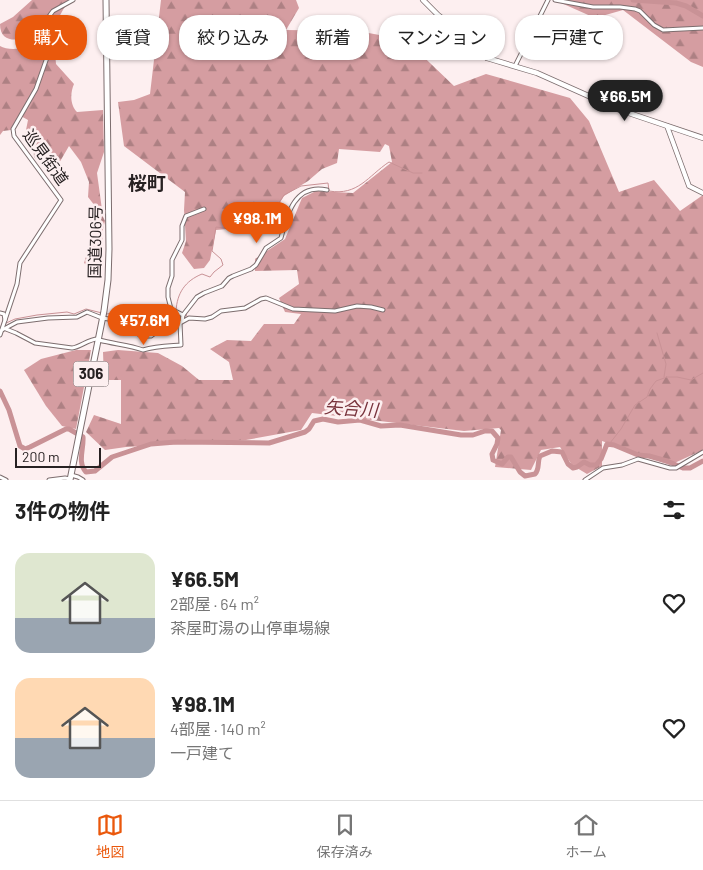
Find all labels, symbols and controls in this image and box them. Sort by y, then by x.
chip: 購入 [15,15,87,60]
chip: 賃貸 [97,15,169,60]
chip: 絞り込み [179,15,287,60]
chip: 新着 [297,15,369,60]
chip: マンション [379,15,505,60]
chip: 一戸建て [515,15,623,60]
pin: ¥66.5M [584,80,666,122]
text: ¥66.5M [599,86,651,105]
street label: 巡見街道 [20,125,73,188]
district label: 桜町 [128,171,166,194]
pin: ¥98.1M [216,202,298,244]
street label: 国道306号 [84,205,105,279]
text: ¥98.1M [232,208,282,227]
pin: ¥57.6M [103,304,185,346]
text: ¥57.6M [119,310,169,329]
road number: 306 [74,362,108,386]
water label: 矢合川 [323,395,381,421]
scale bar [15,445,101,468]
text: 200 m [22,448,60,465]
icon: filters [660,496,688,524]
text: 3件の物件 [15,498,110,523]
text: ¥66.5M [170,566,239,591]
icon: home [55,573,115,633]
icon: heart [660,589,688,617]
text: 2部屋 · 64 m² [170,594,259,613]
text: 茶屋町湯の山停車場線 [170,618,330,637]
text: ¥98.1M [170,691,235,716]
icon: home [55,698,115,758]
icon: heart [660,714,688,742]
text: 4部屋 · 140 m² [170,719,266,738]
text: 一戸建て [170,743,234,762]
tab: 地図 [96,811,124,861]
tab: 保存済み [317,811,373,861]
tab: ホーム [565,811,607,861]

